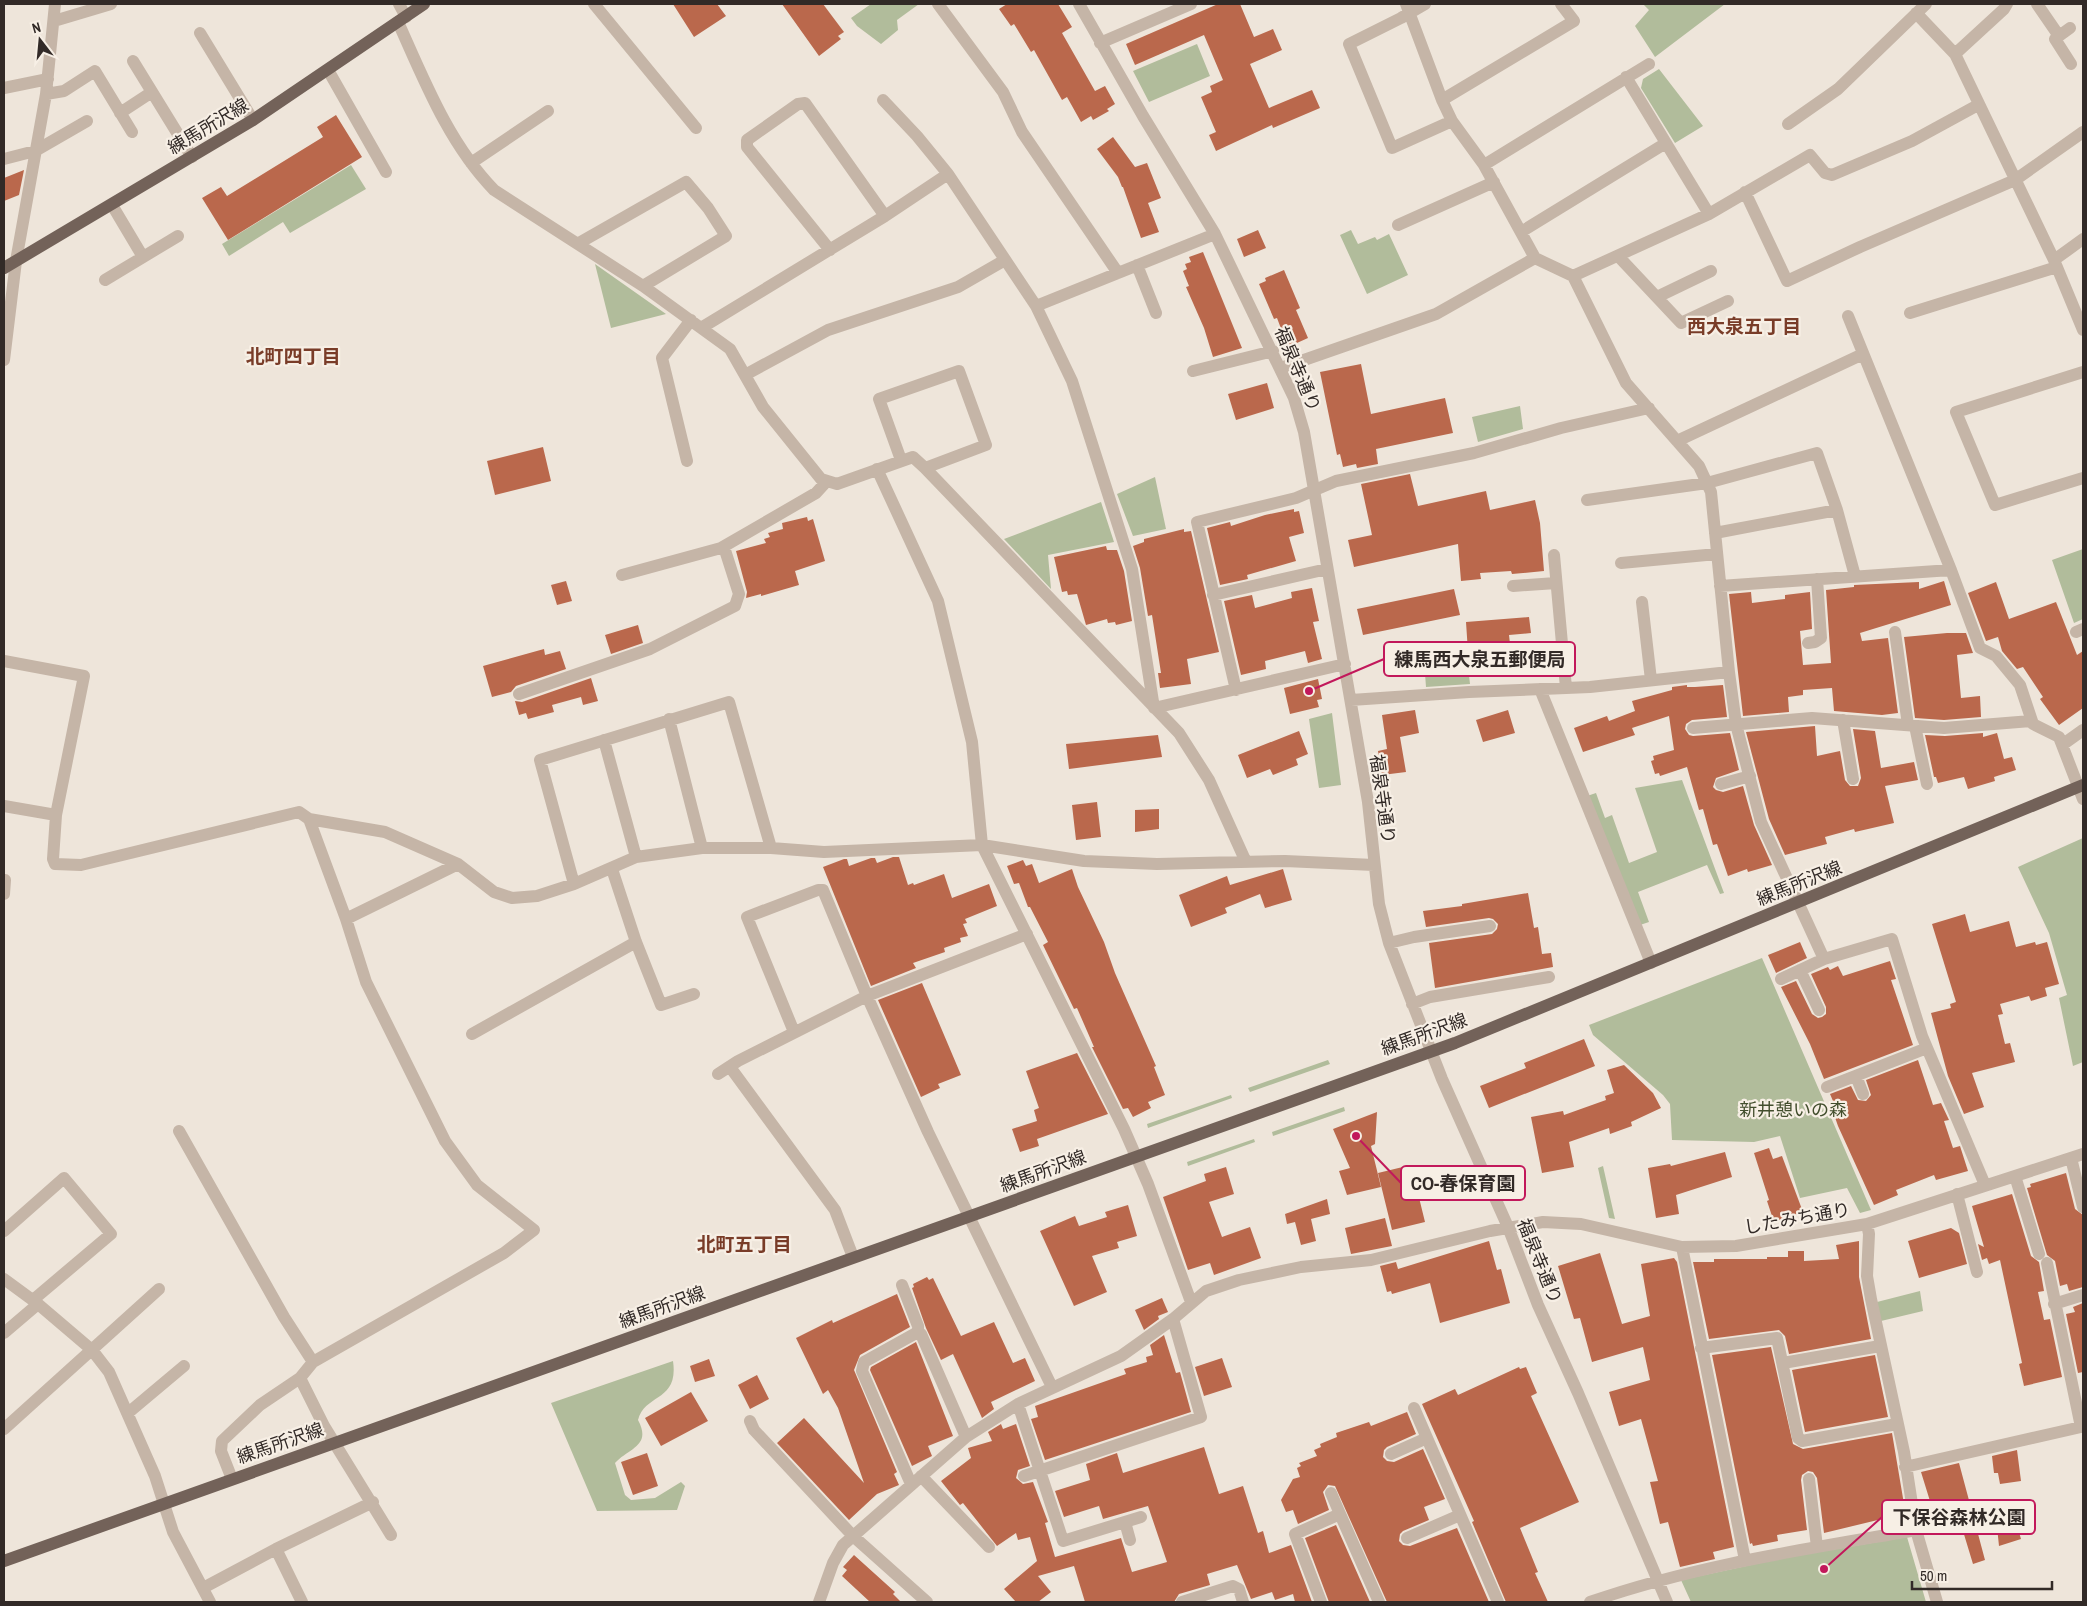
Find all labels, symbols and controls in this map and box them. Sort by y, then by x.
north arrow [15,15,65,65]
text: N [30,18,43,37]
street label: 練馬所沢線 [163,92,253,160]
district label: 西大泉五丁目 [1687,313,1801,339]
street label: 福泉寺通り [1269,323,1327,415]
district label: 北町四丁目 [245,343,341,369]
callout: 練馬西大泉五郵便局 [1384,642,1575,676]
text: 練馬西大泉五郵便局 [1394,646,1566,672]
street label: 福泉寺通り [1364,753,1402,845]
street label: 練馬所沢線 [1753,855,1845,911]
street label: 練馬所沢線 [1377,1007,1471,1061]
park label: 新井憩いの森 [1739,1097,1847,1122]
street label: 練馬所沢線 [996,1144,1090,1198]
callout: CO-春保育園 [1401,1166,1525,1200]
text: CO-春保育園 [1411,1170,1515,1196]
street label: したみち通り [1742,1196,1852,1240]
street label: 福泉寺通り [1512,1215,1568,1307]
district label: 北町五丁目 [696,1231,792,1257]
street label: 練馬所沢線 [615,1280,709,1334]
street label: 練馬所沢線 [233,1417,327,1469]
callout: 下保谷森林公園 [1882,1500,2035,1534]
text: 下保谷森林公園 [1892,1504,2026,1530]
scale bar [1912,1558,2052,1590]
text: 50 m [1920,1565,1947,1586]

